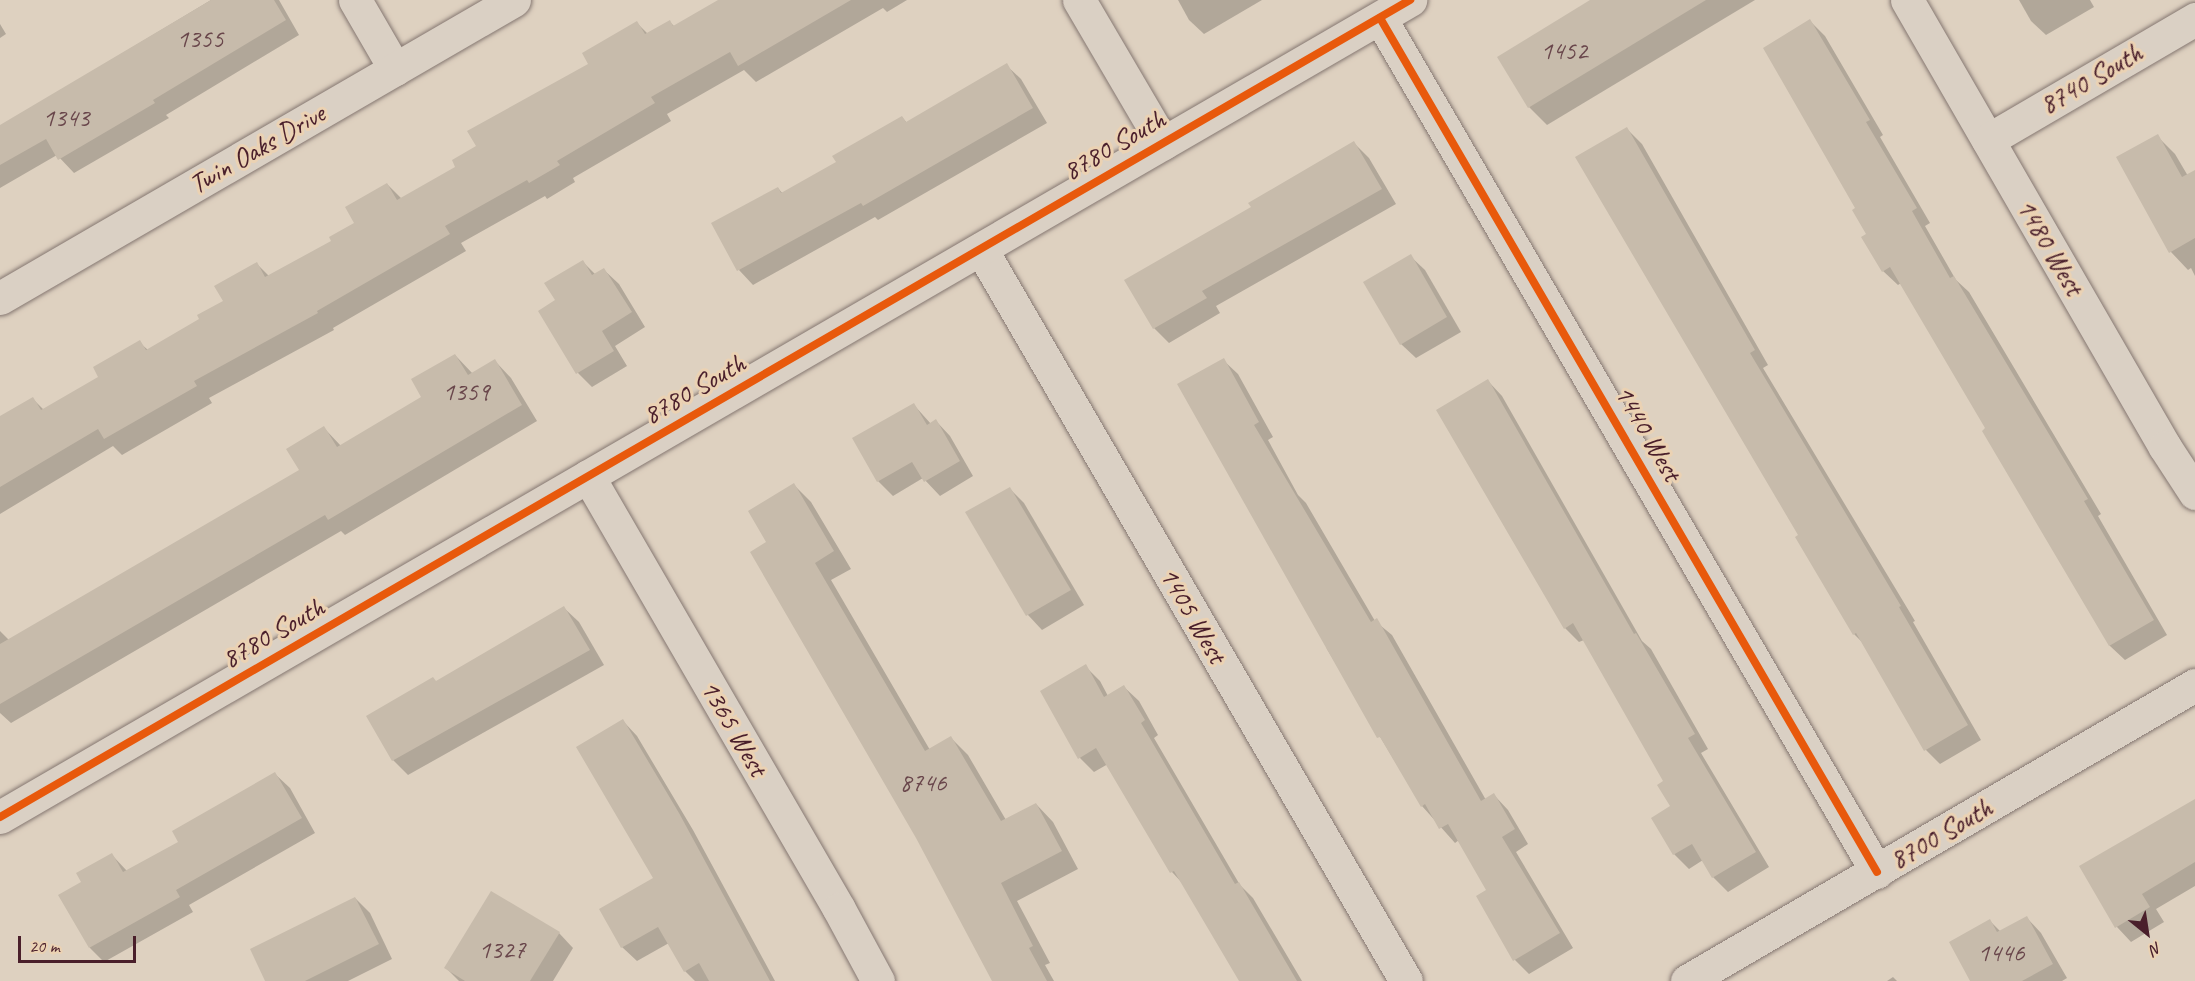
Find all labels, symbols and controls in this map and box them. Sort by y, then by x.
house number: 1355 [177,23,223,55]
house number: 1452 [1541,35,1587,67]
street label: 8740 South [2034,36,2148,122]
street label: Twin Oaks Drive [183,96,331,202]
house number: 1343 [43,102,89,134]
street label: 8780 South [1057,102,1171,188]
street label: 1480 West [2009,193,2091,301]
street label: 8780 South [637,346,751,432]
house number: 1359 [443,376,489,408]
street label: 1440 West [1607,379,1689,487]
street label: 1405 West [1152,561,1234,669]
street label: 8780 South [216,590,330,676]
street label: 1365 West [693,674,775,782]
house number: 8746 [900,767,946,799]
street label: 8700 South [1884,791,1998,877]
north arrow [2117,903,2177,963]
scale bar [21,924,140,962]
house number: 1327 [479,934,525,966]
text: 20 m [29,935,60,957]
house number: 1446 [1978,937,2024,969]
text: N [2147,937,2165,960]

